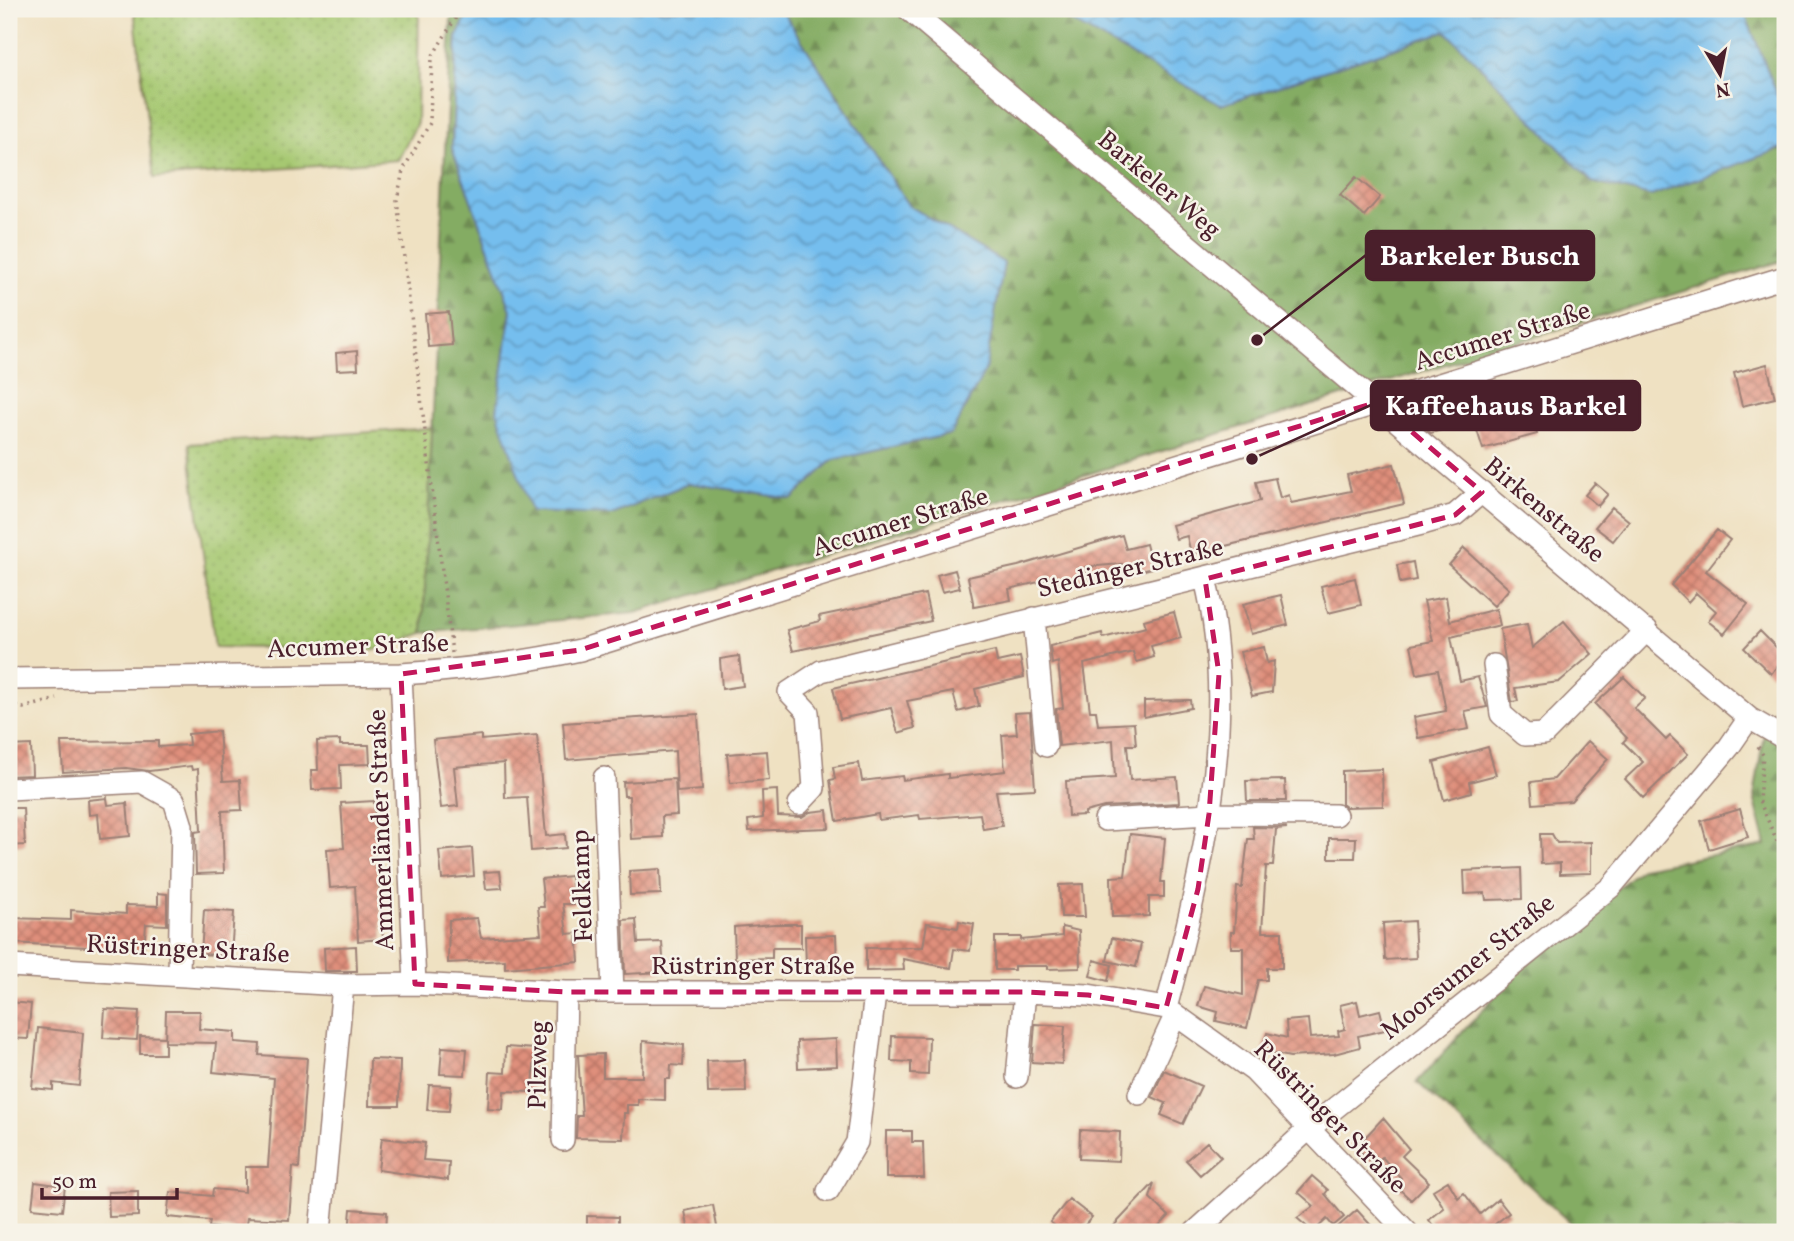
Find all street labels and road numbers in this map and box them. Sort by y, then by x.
street label: Barkeler Weg [1089,123,1228,248]
street label: Accumer Straße [1410,293,1595,381]
street label: Birkenstraße [1475,449,1612,572]
street label: Accumer Straße [808,479,993,567]
street label: Stedinger Straße [1034,530,1227,608]
street label: Accumer Straße [266,626,450,668]
street label: Ammerländer Straße [360,708,404,952]
street label: Feldkamp [563,829,603,943]
street label: Moorsumer Straße [1374,886,1563,1049]
street label: Rüstringer Straße [85,927,291,973]
street label: Rüstringer Straße [651,949,855,985]
street label: Pilzweg [520,1020,558,1110]
street label: Rüstringer Straße [1245,1033,1414,1202]

